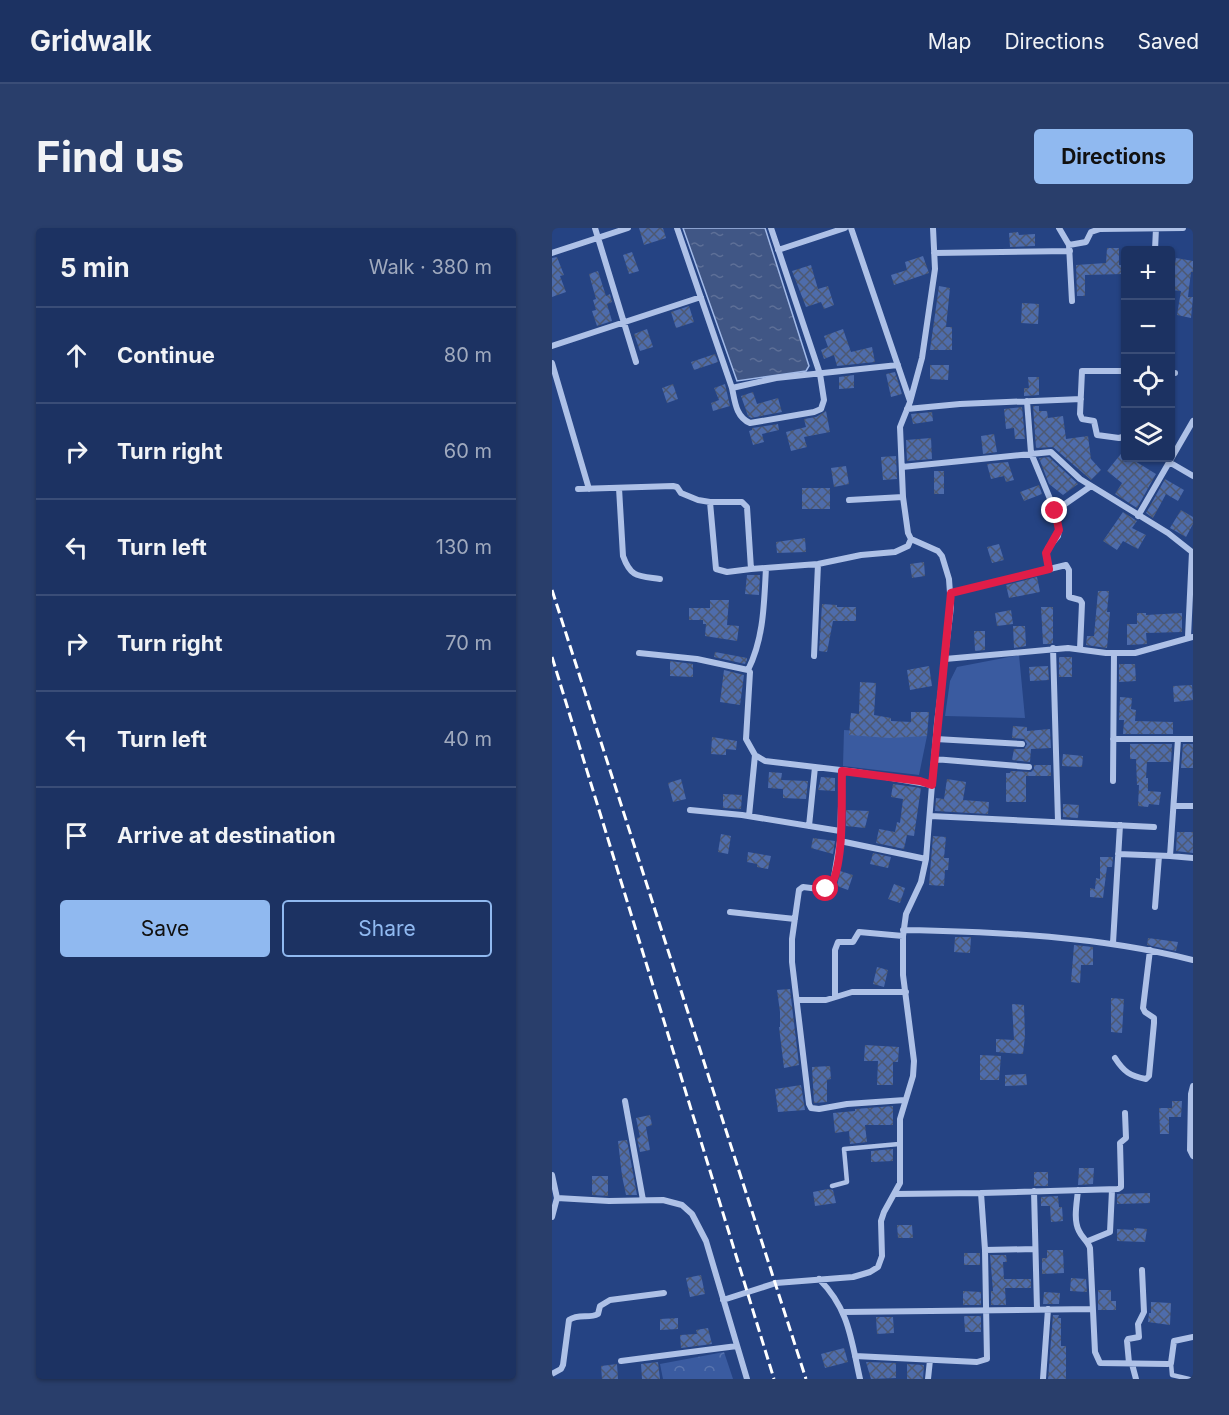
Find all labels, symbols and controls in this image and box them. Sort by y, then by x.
text: Gridwalk [30,24,152,58]
text: Map [928,29,971,54]
text: Directions [1004,29,1105,54]
text: Saved [1138,29,1199,54]
button: Directions [1034,129,1193,184]
text: Find us [36,131,184,182]
map controls [1121,246,1175,462]
button: + [1121,246,1175,300]
text: 5 min [60,252,130,283]
text: Walk · 380 m [369,255,492,279]
button: − [1121,300,1175,354]
icon: ahead [60,339,93,372]
text: Continue [117,342,215,368]
text: 80 m [444,343,492,367]
button: locate [1121,354,1175,408]
button: layers [1121,408,1175,462]
icon: right [60,435,93,468]
text: Turn right [117,438,223,464]
text: 60 m [444,439,492,463]
route end [1041,497,1067,523]
icon: left [60,531,93,564]
text: Turn left [117,534,207,560]
text: 130 m [436,535,492,559]
icon: right [60,627,93,660]
text: Turn right [117,630,223,656]
text: 70 m [445,631,492,655]
icon: left [60,723,93,756]
text: Turn left [117,726,207,752]
text: 40 m [443,727,492,751]
icon: arrive [60,819,93,852]
text: Arrive at destination [117,822,336,848]
route start [812,875,838,901]
button: Save [60,900,270,957]
button: Share [282,900,492,957]

